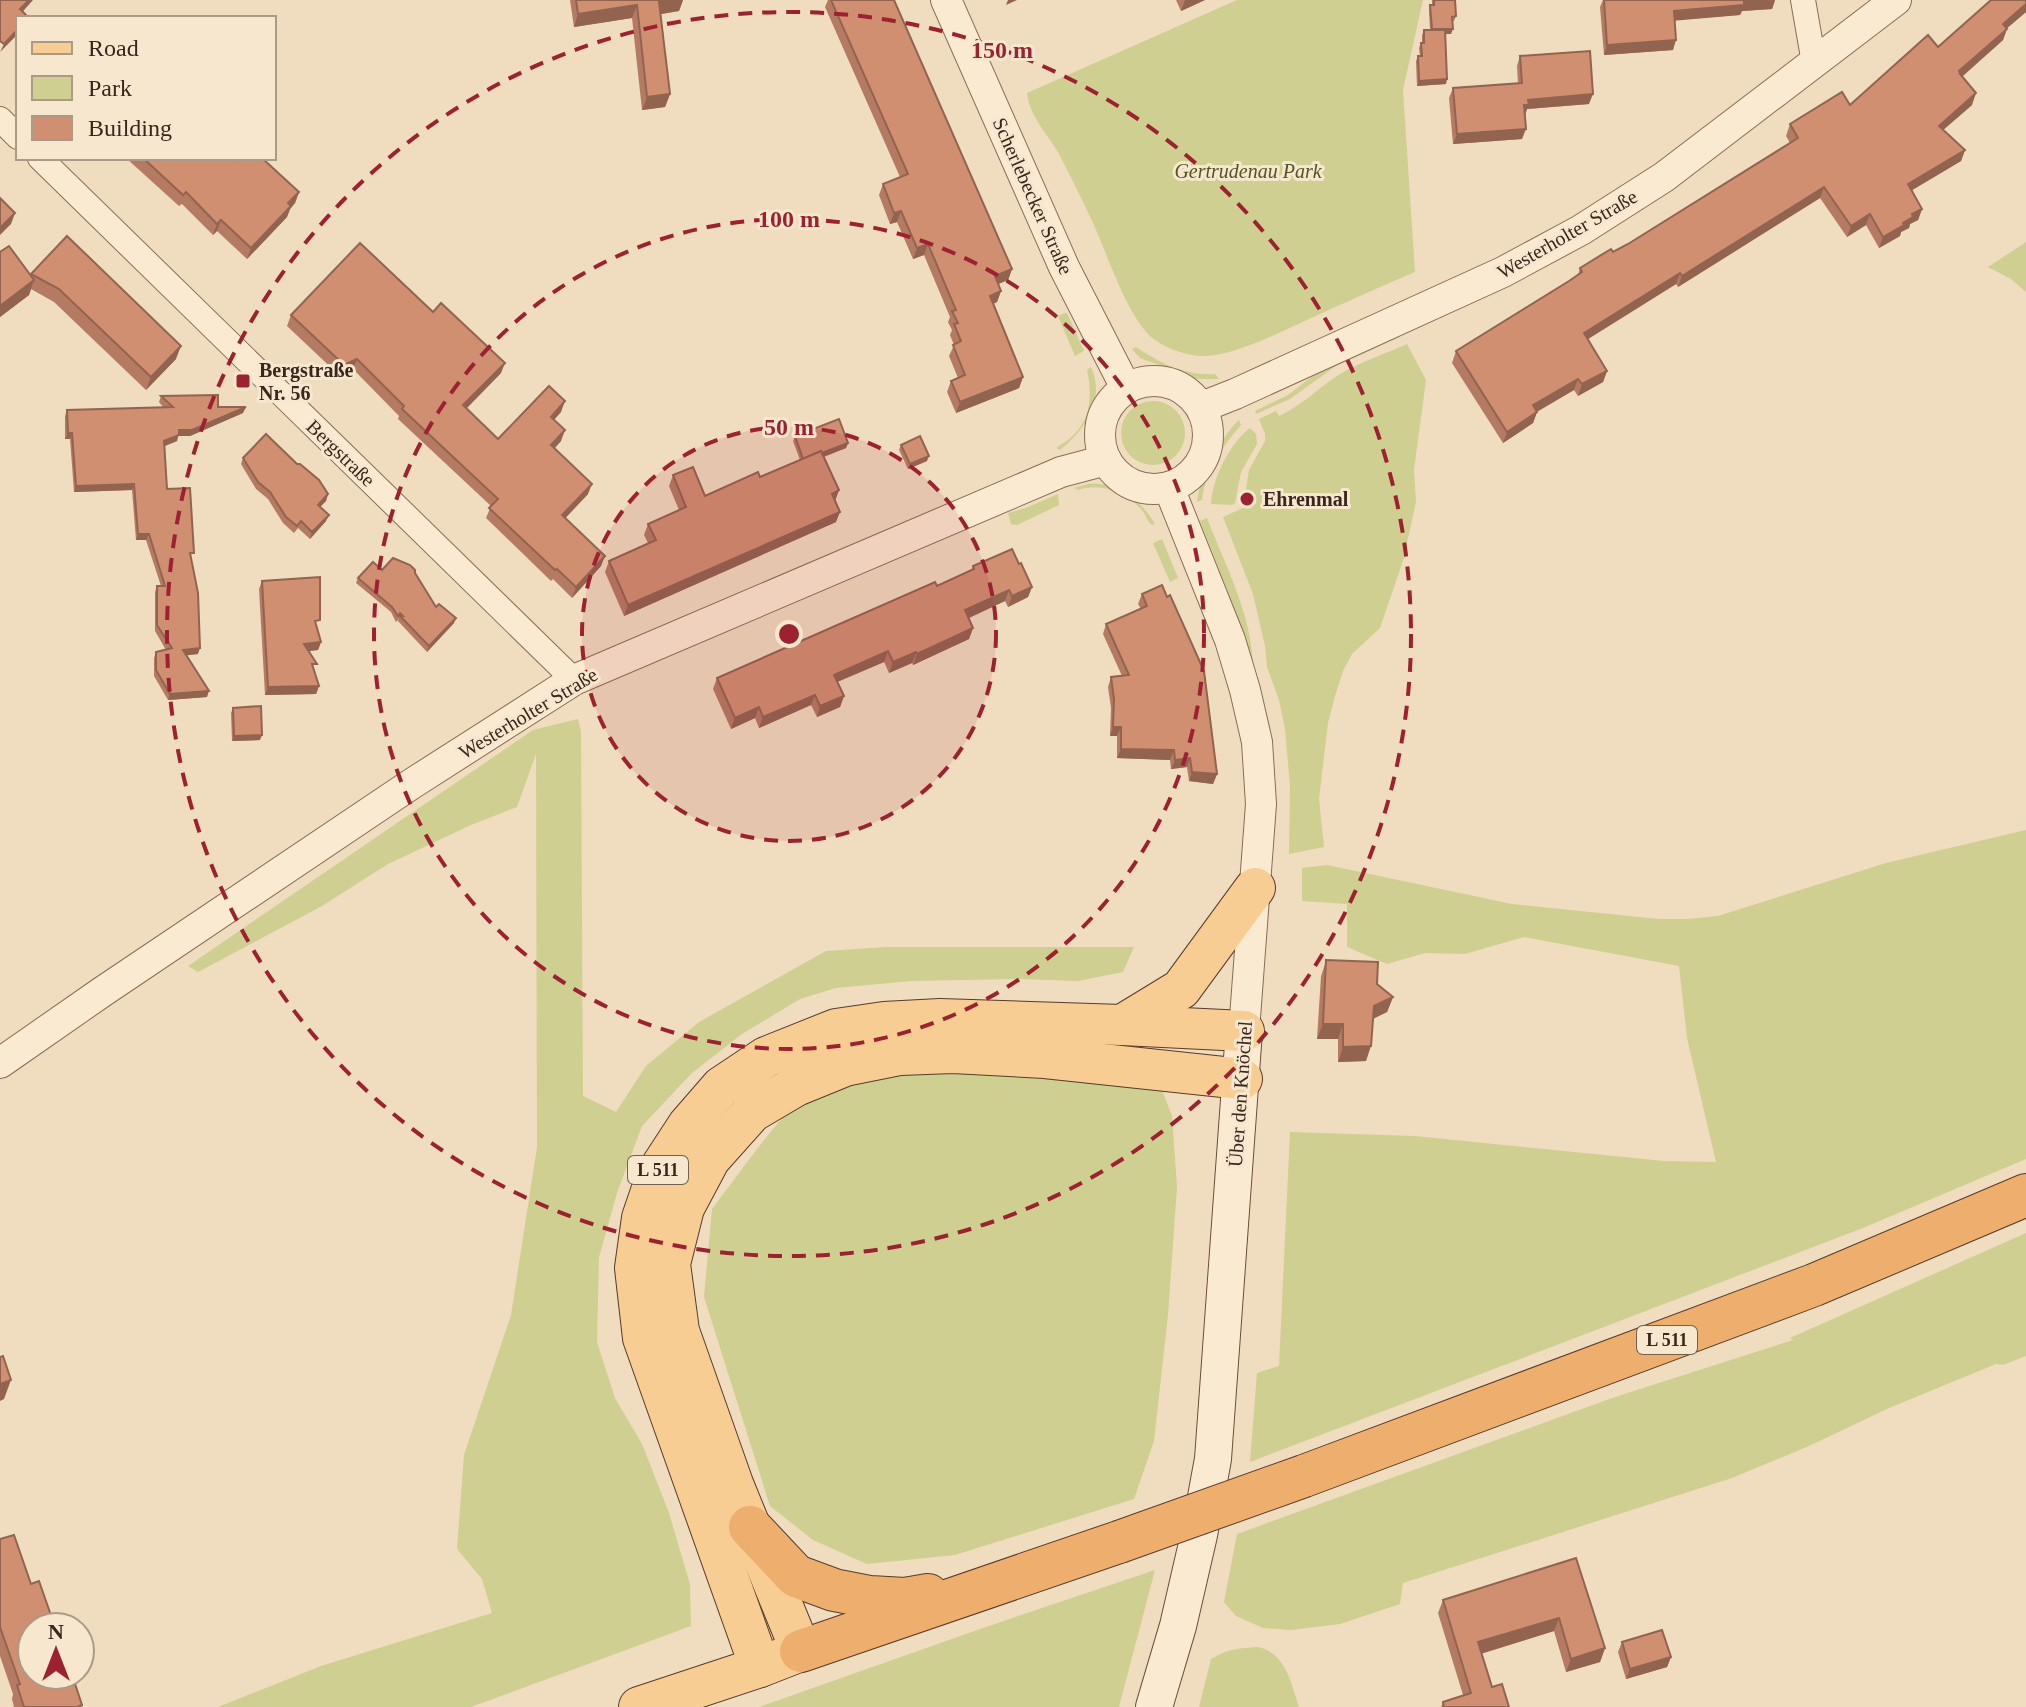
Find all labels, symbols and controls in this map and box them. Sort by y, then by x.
legend [16,16,276,160]
text: Road [88,35,139,61]
text: 150 m [971,37,1033,63]
text: Park [88,75,132,101]
street label: Scherlebecker Straße [989,114,1078,278]
text: Building [88,115,172,141]
park label: Gertrudenau Park [1174,160,1323,182]
street label: Westerholter Straße [1493,185,1641,283]
text: 100 m [758,206,820,232]
place label: Bergstraße Nr. 56 [259,359,354,404]
marker: Bergstraße Nr. 56 [234,372,252,390]
text: 50 m [764,414,814,440]
street label: Bergstraße [302,415,380,492]
place label: Ehrenmal [1263,488,1349,510]
marker: Ehrenmal [1238,490,1256,508]
centre of rings [775,620,803,648]
street label: Westerholter Straße [455,663,601,763]
street label: Über den Knöchel [1224,1020,1256,1168]
road number: L 511 [628,1156,688,1184]
road number: L 511 [1637,1326,1697,1354]
north arrow [16,1611,96,1691]
text: N [48,1619,64,1644]

